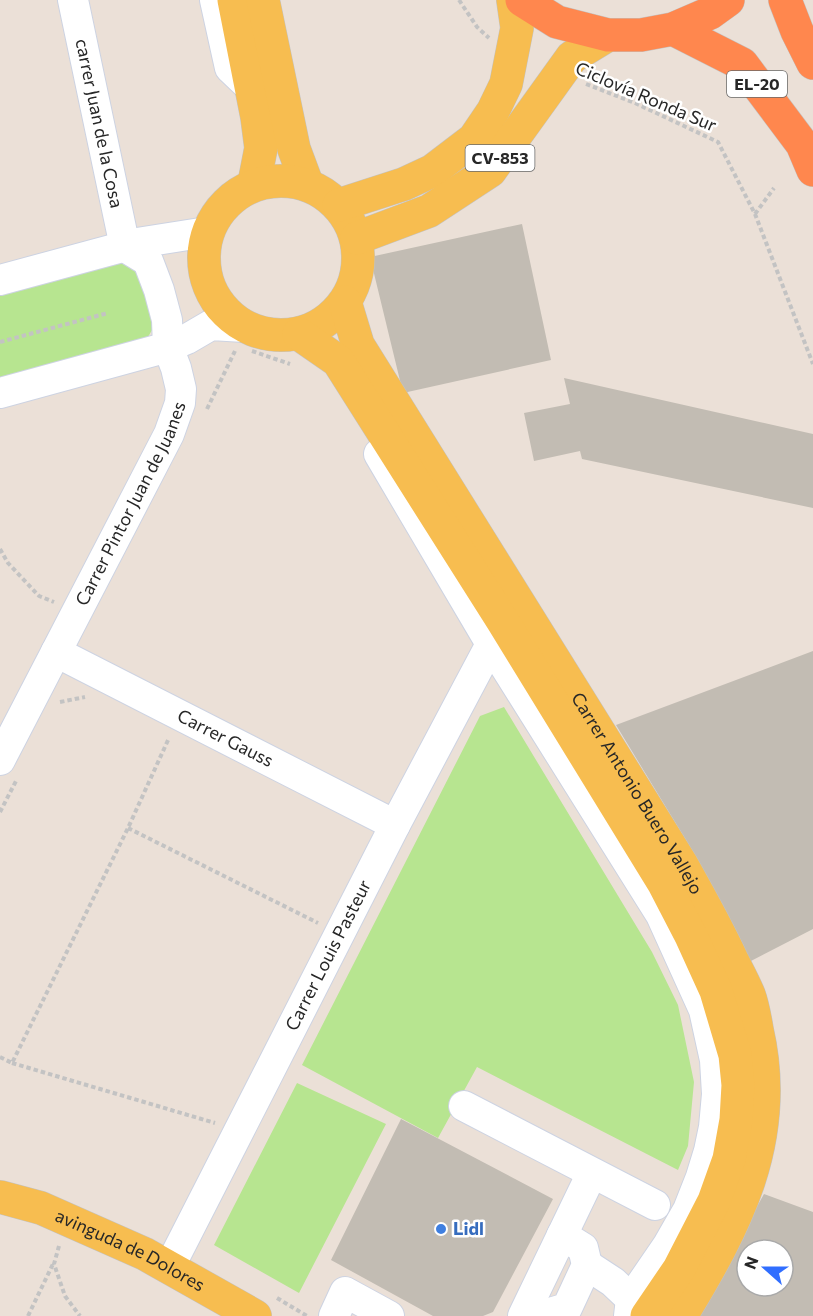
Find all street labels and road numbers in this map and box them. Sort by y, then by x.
street label: carrer Juan de la Cosa [71,36,128,210]
street label: Ciclovía Ronda Sur [573,56,720,136]
road number: EL-20 [727,71,787,97]
road number: CV-853 [466,145,534,171]
street label: Carrer Pintor Juan de Juanes [70,398,190,609]
street label: Carrer Antonio Buero Vallejo [567,688,708,898]
street label: Carrer Gauss [174,704,277,771]
street label: Carrer Louis Pasteur [280,876,375,1034]
street label: avinguda de Dolores [52,1204,209,1295]

